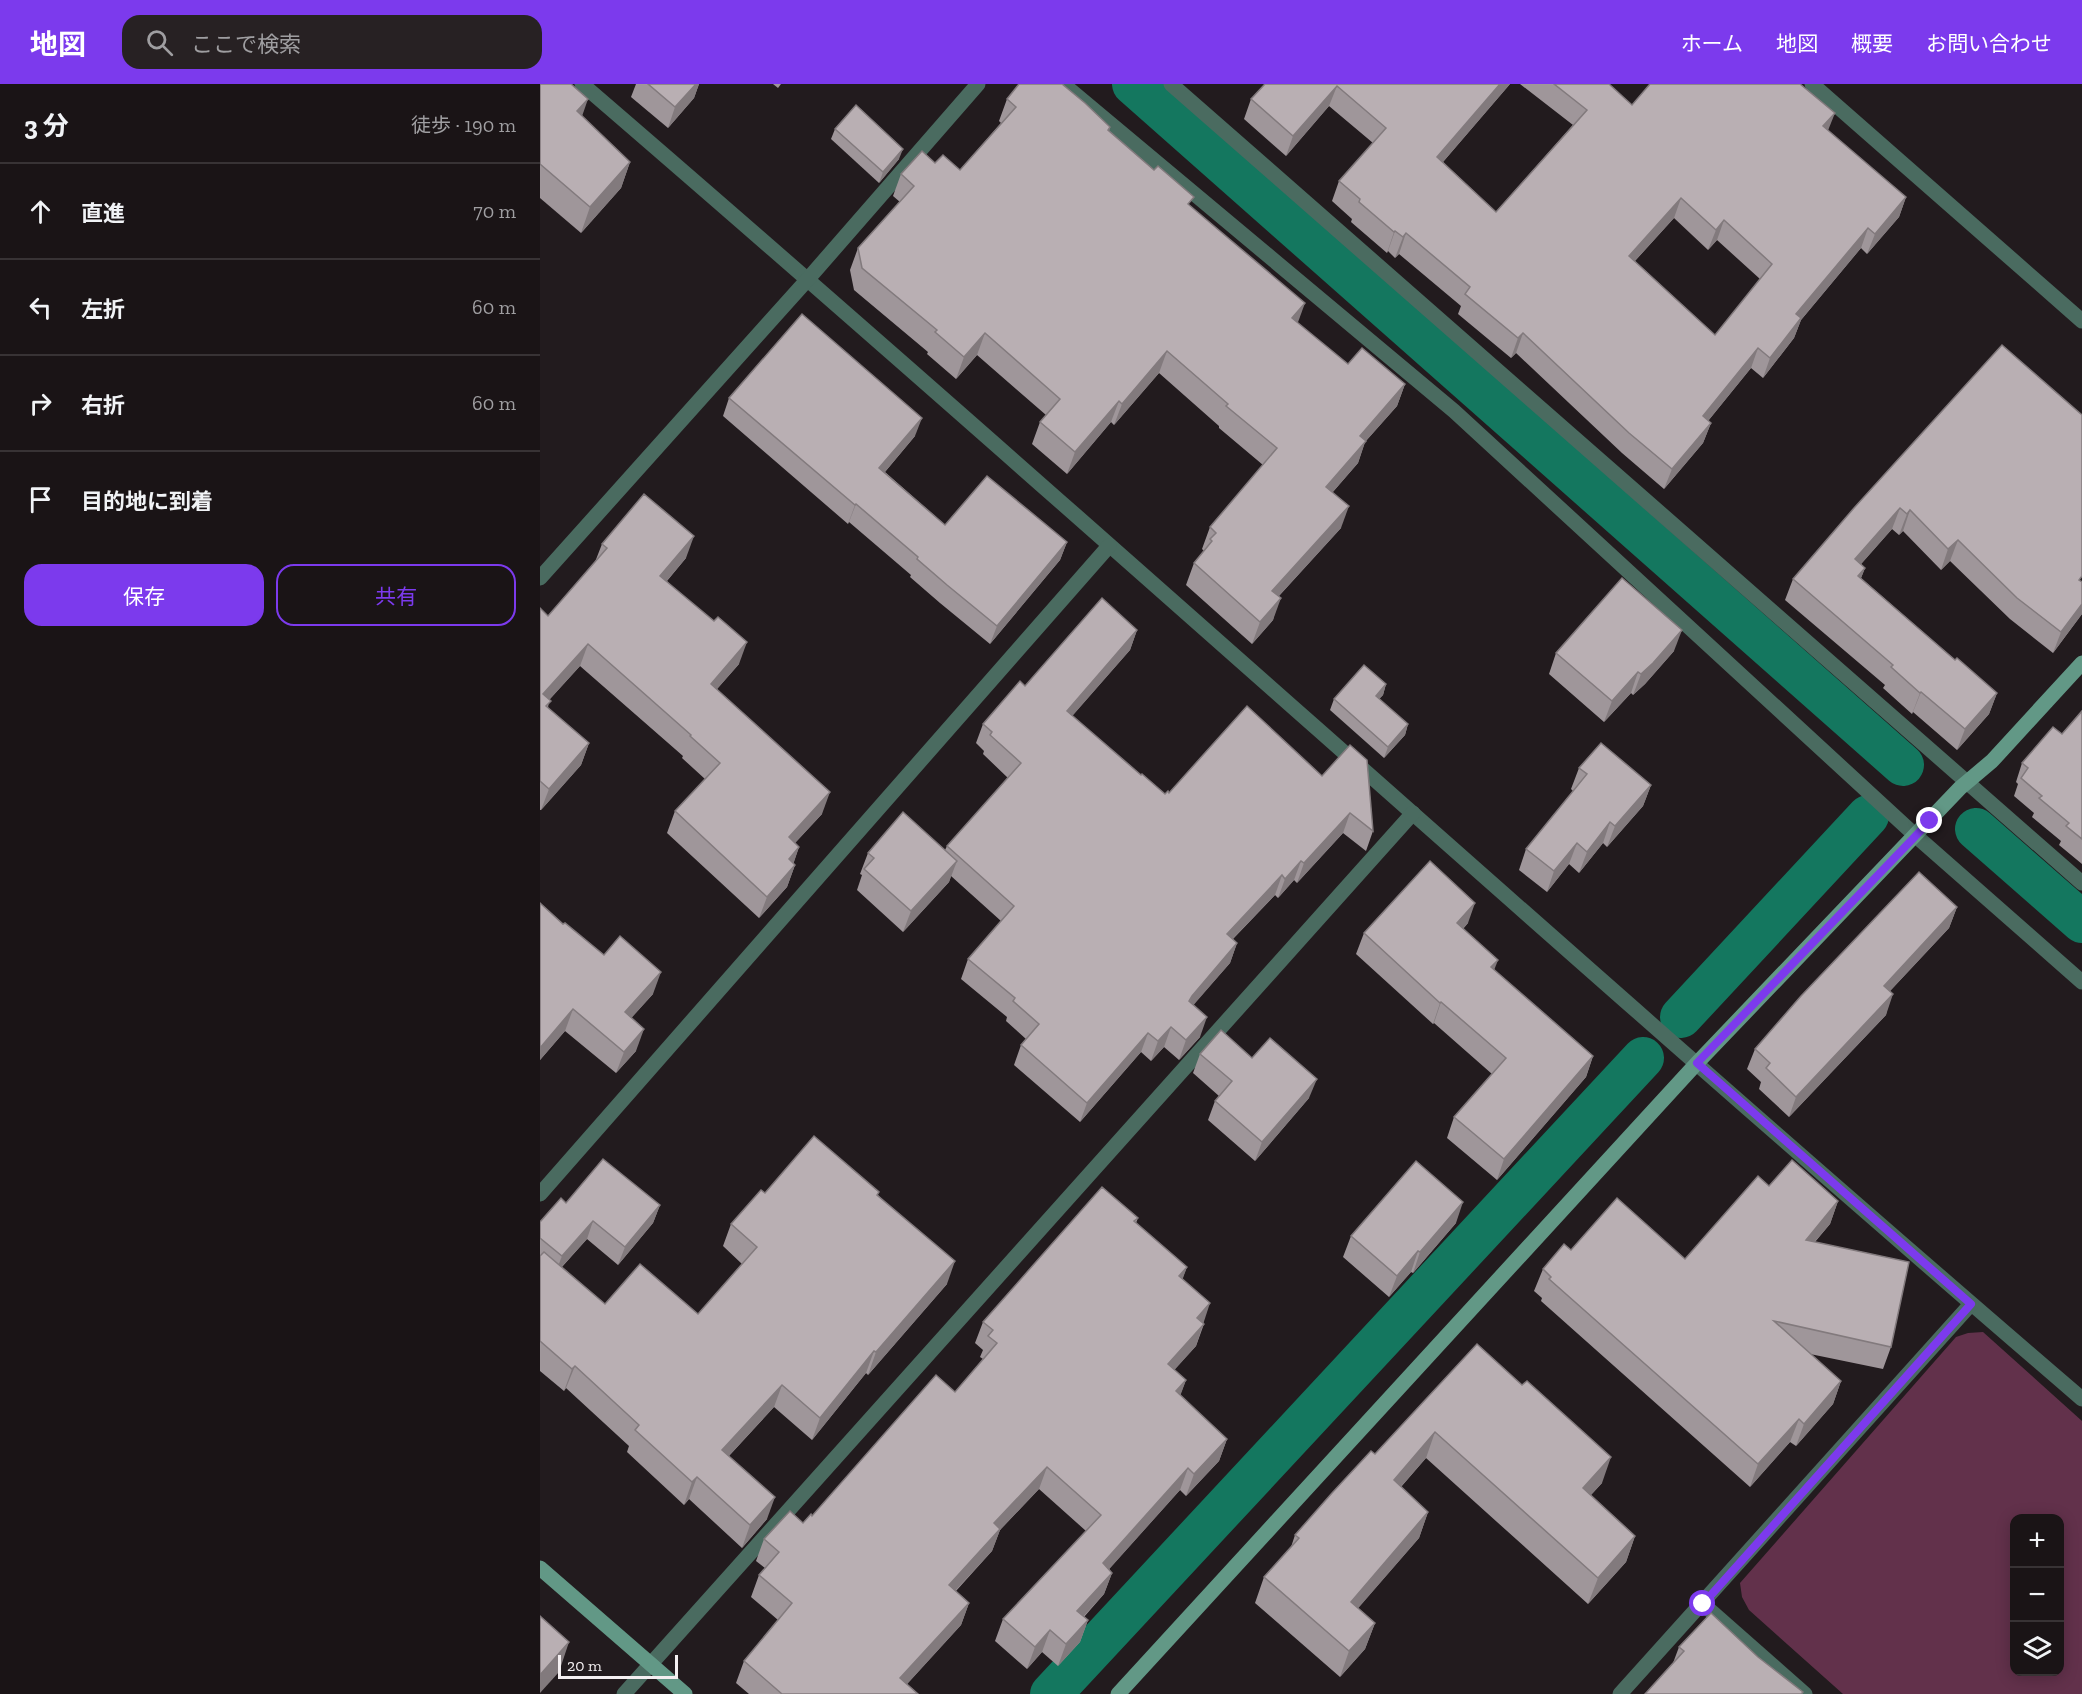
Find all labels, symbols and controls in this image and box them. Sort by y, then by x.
search box [122,15,542,69]
icon: search [143,26,176,59]
text: 地図 [30,28,86,61]
text: ここで検索 [191,31,301,58]
text: ホーム [1681,31,1743,56]
text: 地図 [1776,31,1818,56]
text: 概要 [1851,31,1893,56]
text: お問い合わせ [1926,31,2052,56]
text: 3 分 [24,110,69,142]
text: 徒歩 · 190 m [411,113,516,137]
icon: ahead [24,195,57,228]
text: 70 m [473,199,516,223]
text: 直進 [81,200,125,227]
icon: left [24,291,57,324]
text: 60 m [472,295,516,319]
text: 左折 [81,296,125,323]
icon: right [24,387,57,420]
text: 60 m [472,391,516,415]
text: 右折 [81,392,125,419]
icon: arrive [24,483,57,516]
text: 目的地に到着 [81,488,213,515]
button: 保存 [24,564,264,626]
button: 共有 [276,564,516,626]
route end [1916,807,1942,833]
map controls [2010,1514,2064,1676]
button: + [2010,1514,2064,1568]
button: − [2010,1568,2064,1622]
route start [1689,1590,1715,1616]
button: layers [2010,1622,2064,1676]
scale bar [558,1652,678,1680]
text: 20 m [567,1656,602,1675]

